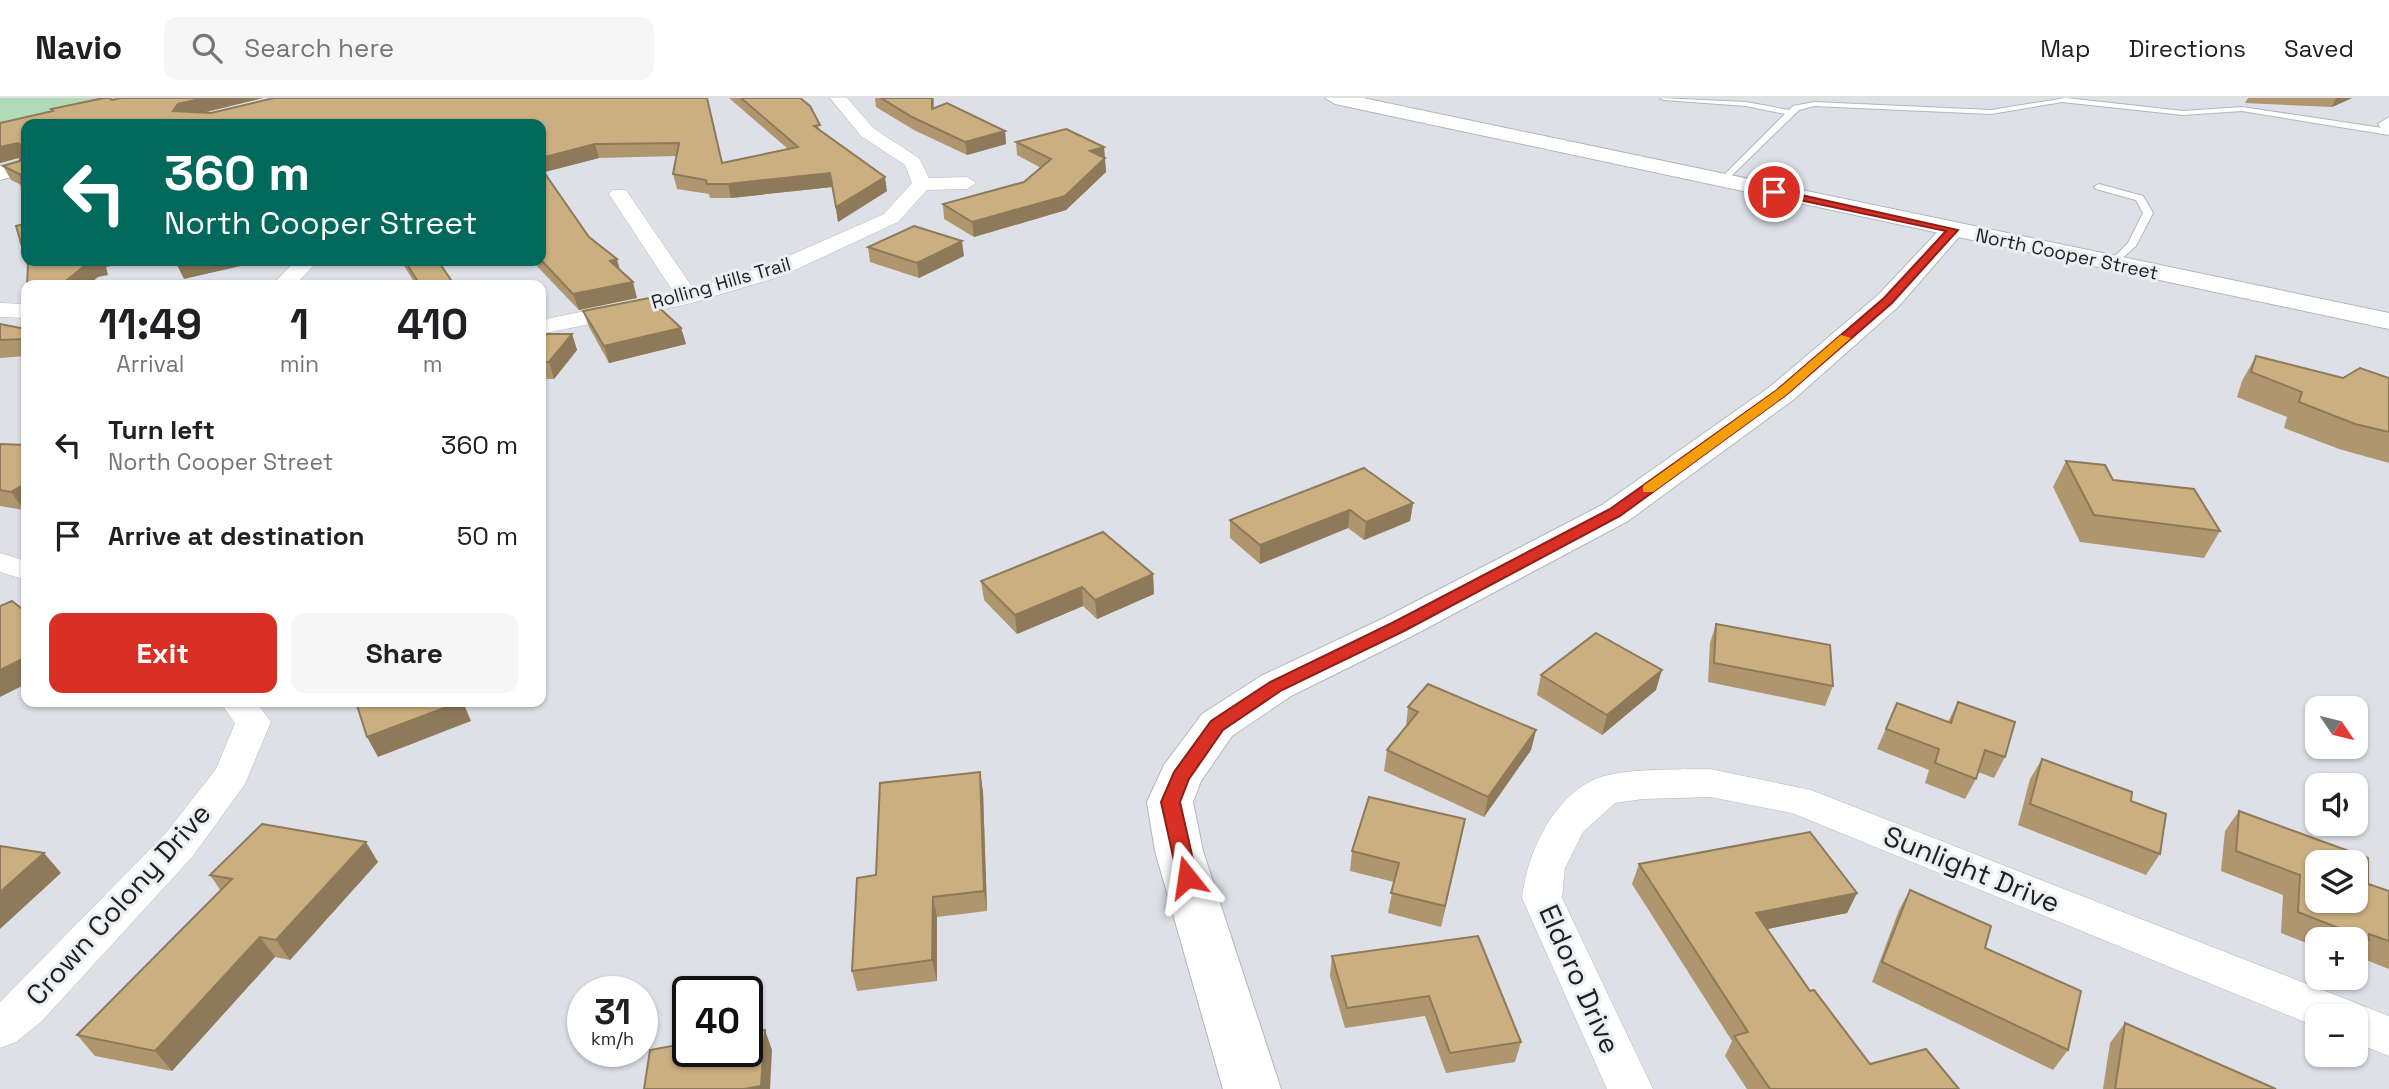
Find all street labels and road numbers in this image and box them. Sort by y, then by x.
street label: North Cooper Street [1973,222,2161,286]
street label: Rolling Hills Trail [648,251,794,315]
street label: Crown Colony Drive [18,795,218,1013]
street label: Sunlight Drive [1879,817,2065,921]
street label: Eldoro Drive [1531,899,1629,1059]

